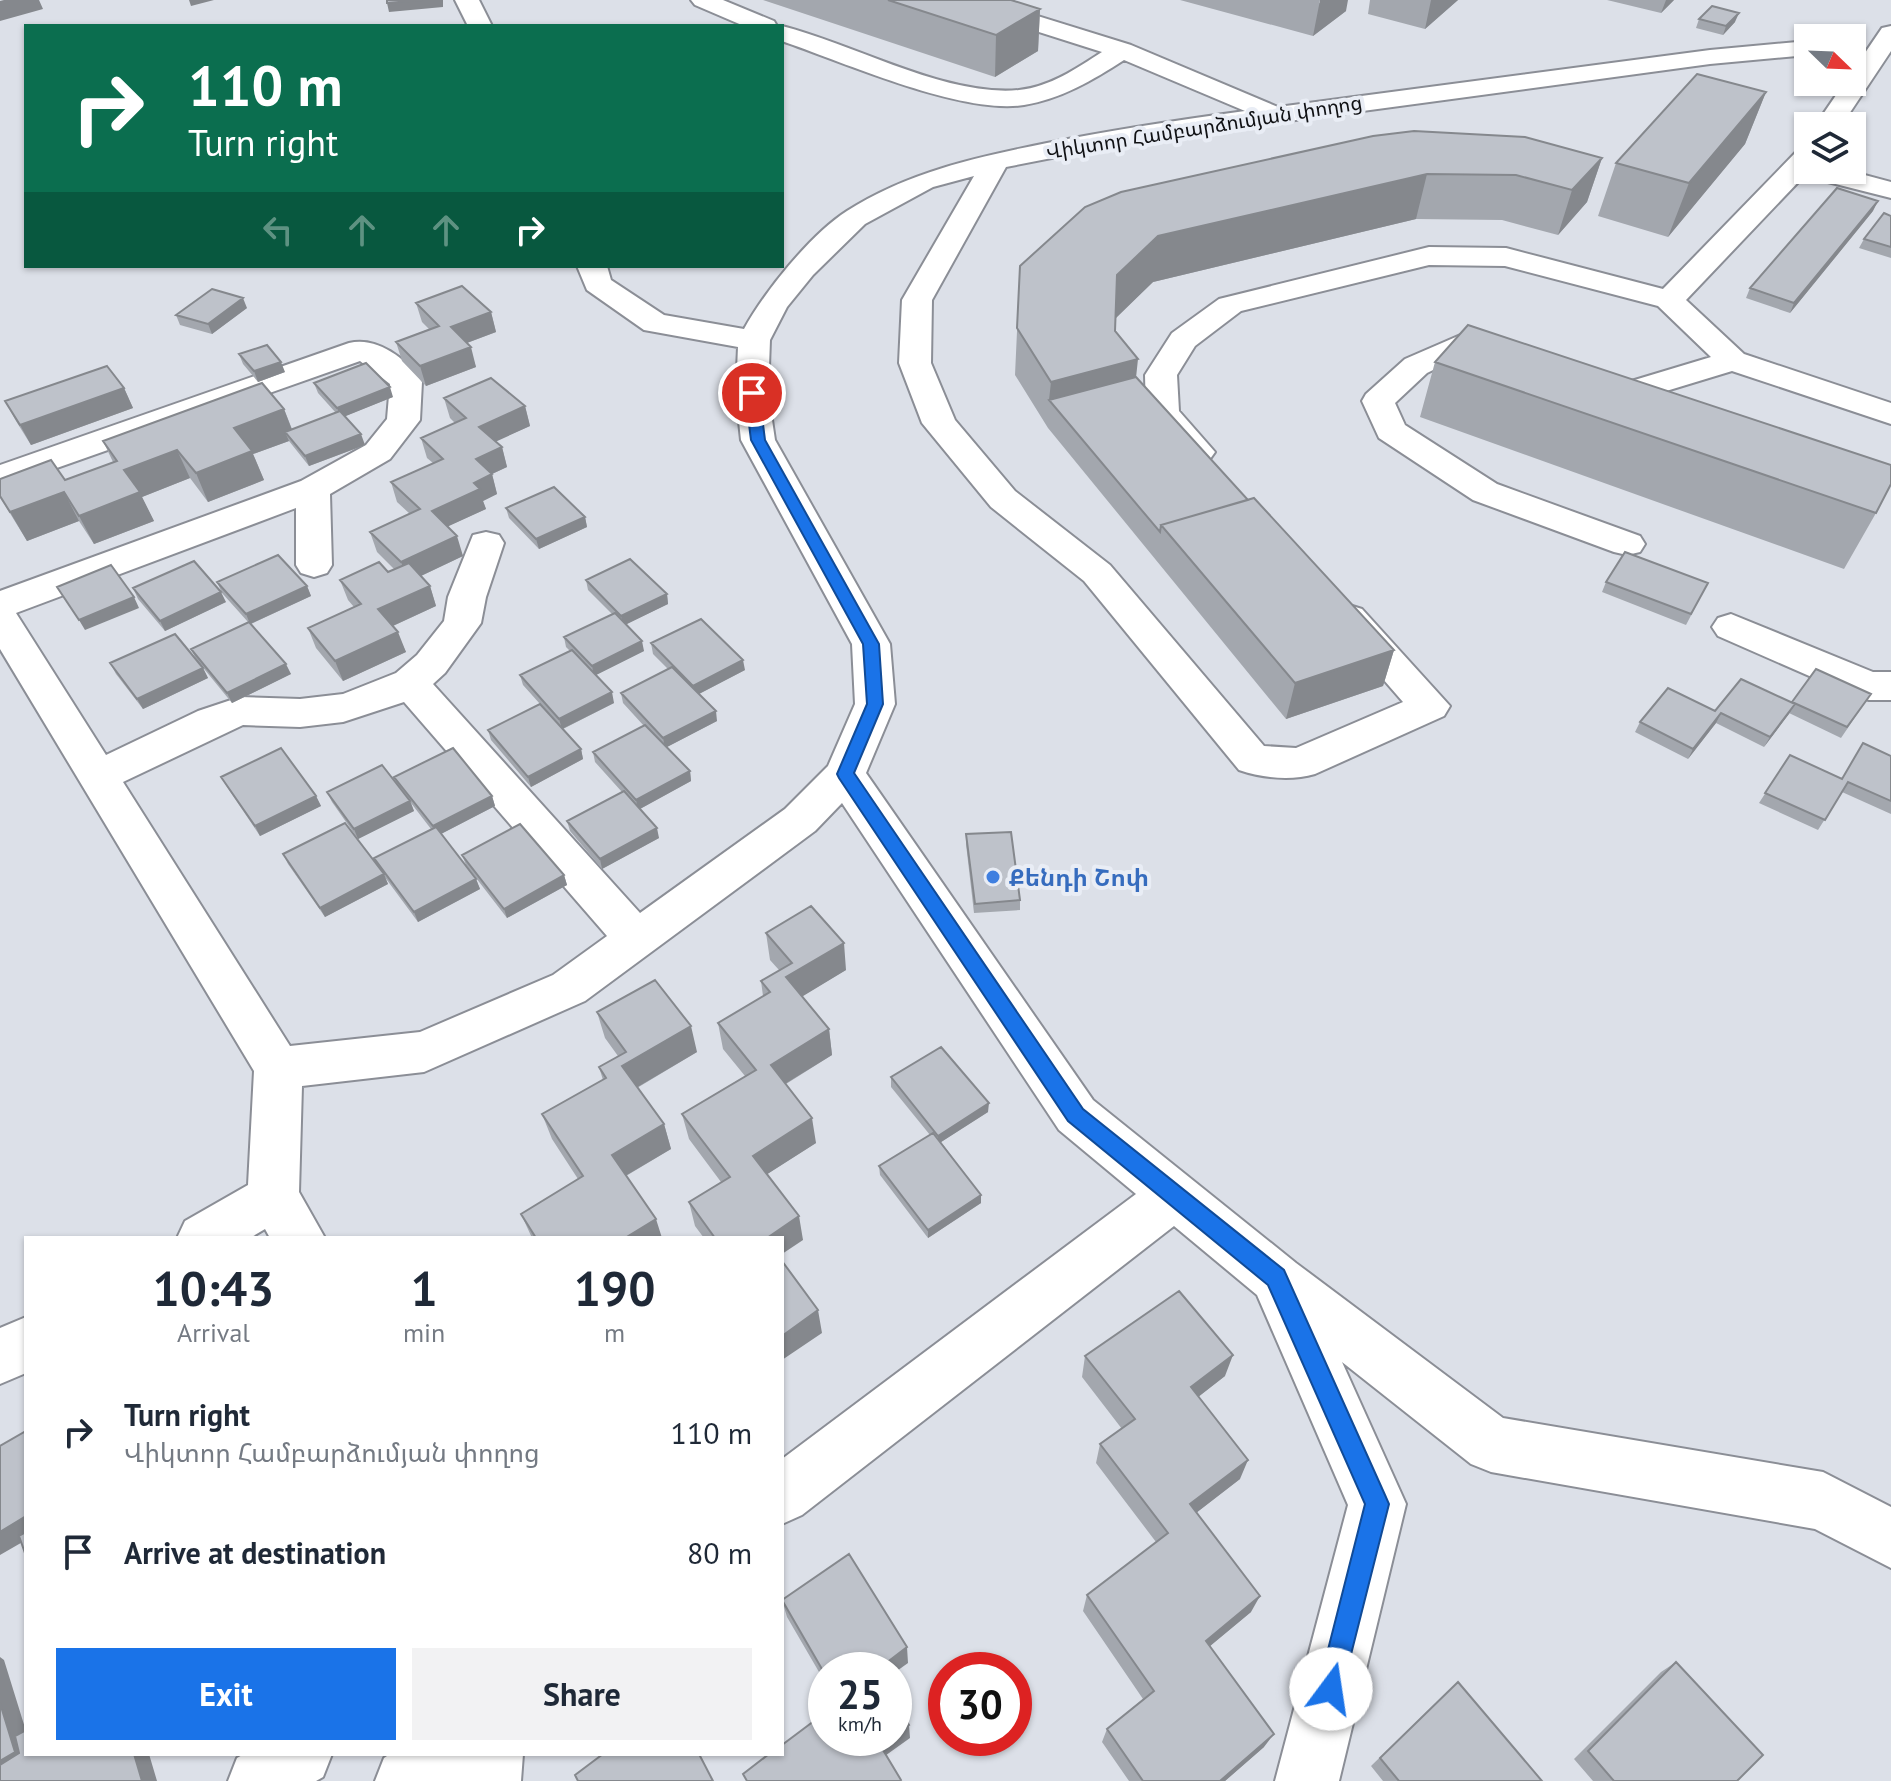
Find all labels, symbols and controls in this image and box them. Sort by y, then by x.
north arrow [1794,24,1866,96]
map controls [1794,24,1866,184]
text: 110 m [188,49,343,121]
icon: right [56,56,160,160]
street label: Վիկտոր Համբարձումյան փողոց [1044,89,1364,165]
button: layers [1794,112,1866,184]
text: Turn right [188,119,338,166]
icon: left [256,208,300,252]
icon: ahead [340,208,384,252]
icon: ahead [424,208,468,252]
icon: right [508,208,552,252]
pin [718,359,786,427]
icon: arrive [730,371,774,415]
place label: Քենդի Շոփ [1009,862,1149,893]
marker: Քենդի Շոփ [984,868,1002,886]
text: 10:43 [153,1257,274,1319]
text: 1 [410,1257,438,1319]
text: 190 [574,1257,655,1319]
text: Arrival [177,1316,250,1349]
text: min [403,1316,445,1349]
text: m [604,1316,625,1349]
text: Turn right [124,1395,250,1434]
icon: right [56,1410,100,1454]
text: 110 m [671,1413,752,1452]
text: Վիկտոր Համբարձումյան փողոց [124,1436,540,1469]
icon: arrive [56,1530,100,1574]
text: Arrive at destination [124,1533,386,1572]
text: 80 m [687,1533,752,1572]
position arrow [1289,1647,1373,1731]
button: Exit [56,1648,396,1740]
button: Share [412,1648,752,1740]
speed limit sign: 30 [928,1652,1032,1756]
text: 25 [837,1668,883,1720]
text: km/h [838,1711,882,1737]

